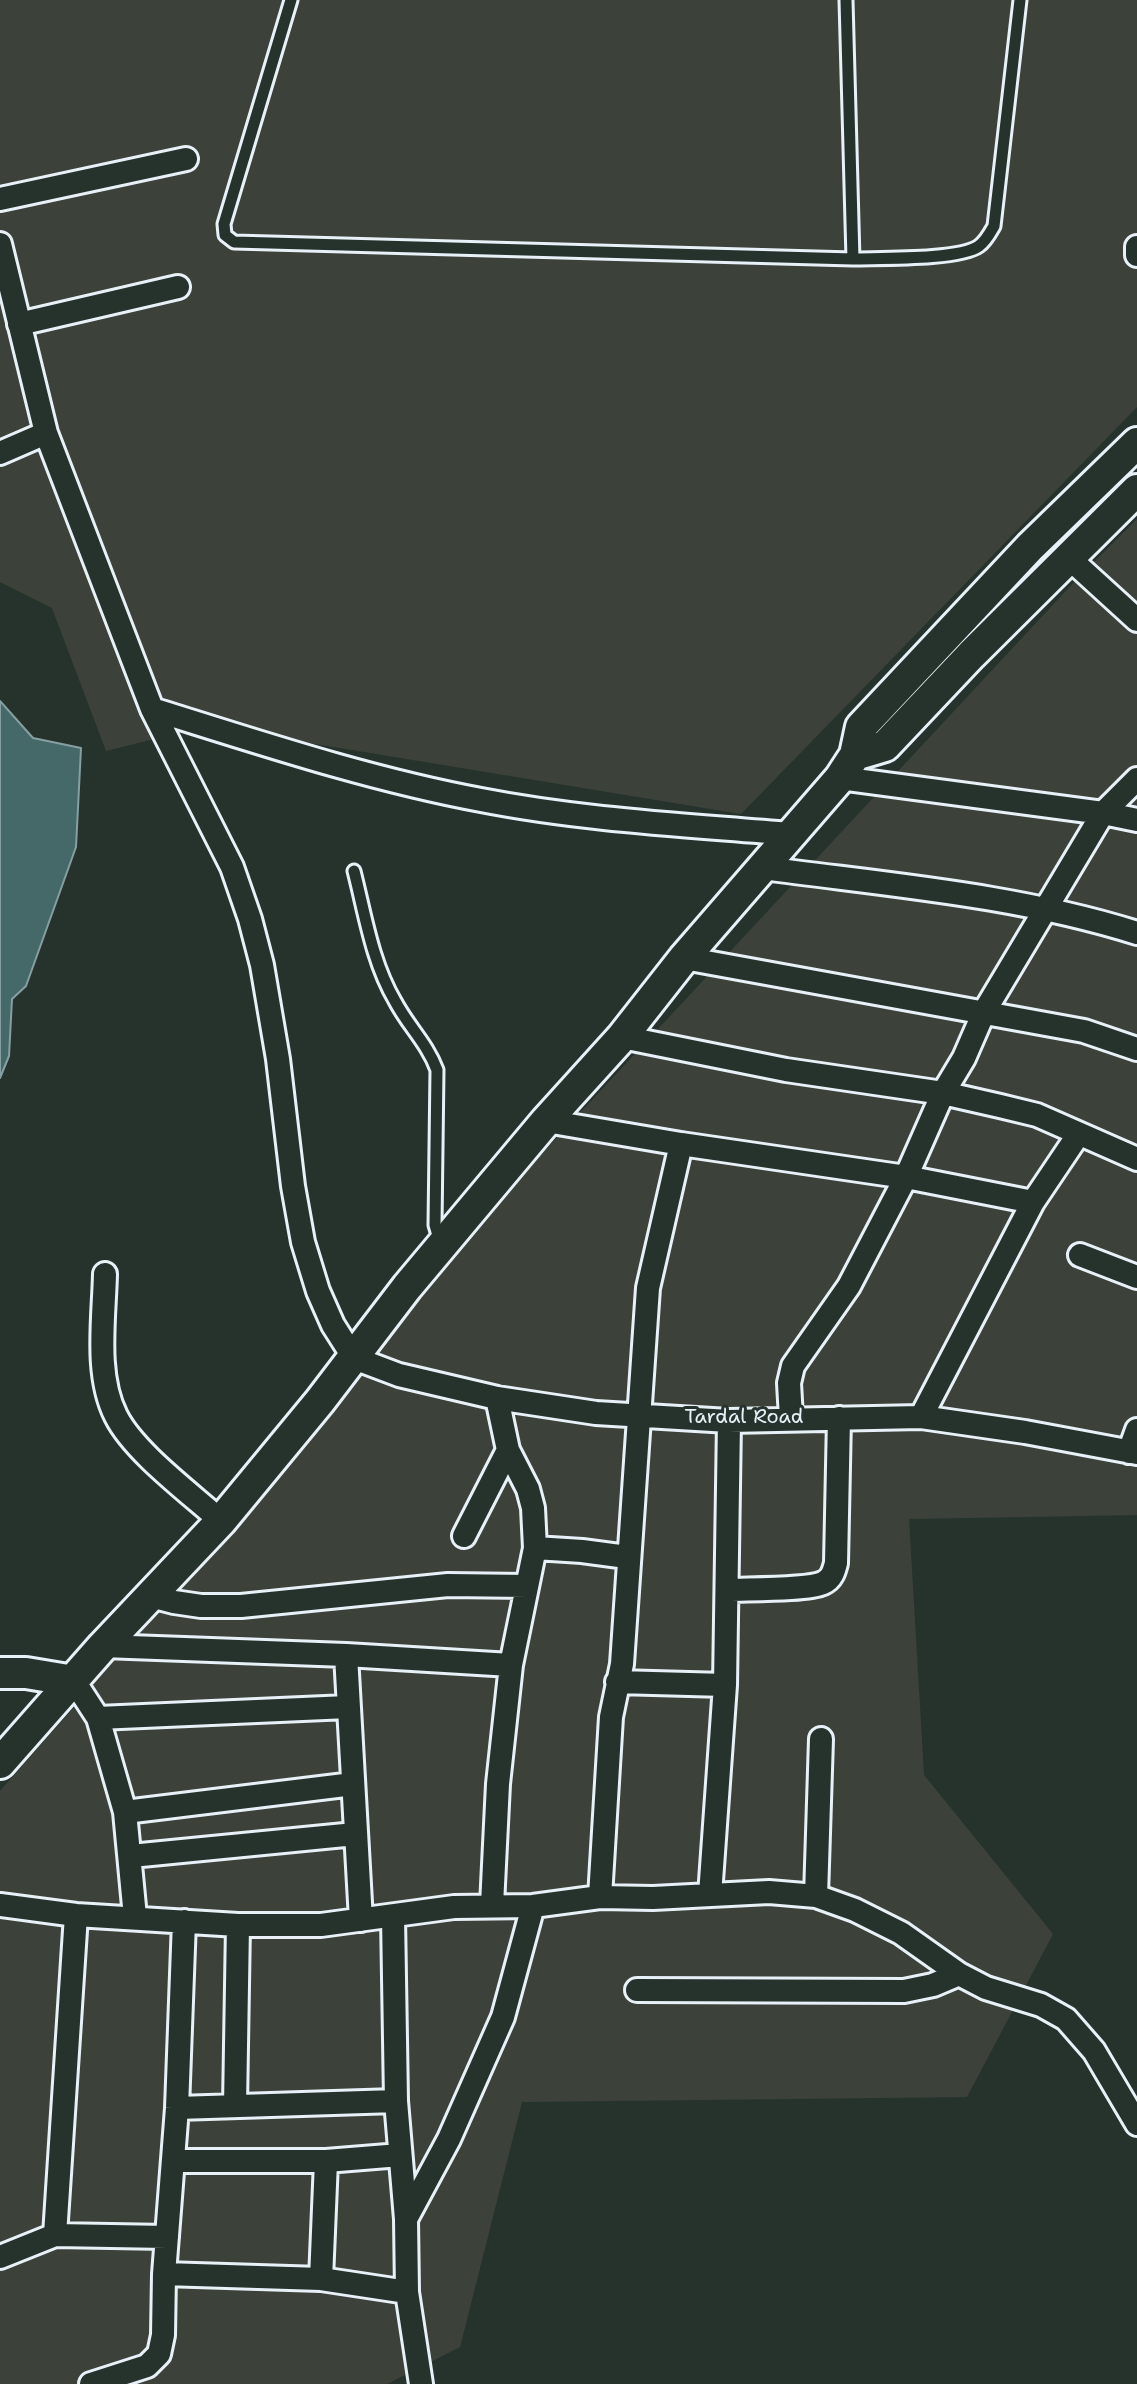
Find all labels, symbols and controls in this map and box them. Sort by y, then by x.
street label: Tardal Road [685,1406,803,1430]

